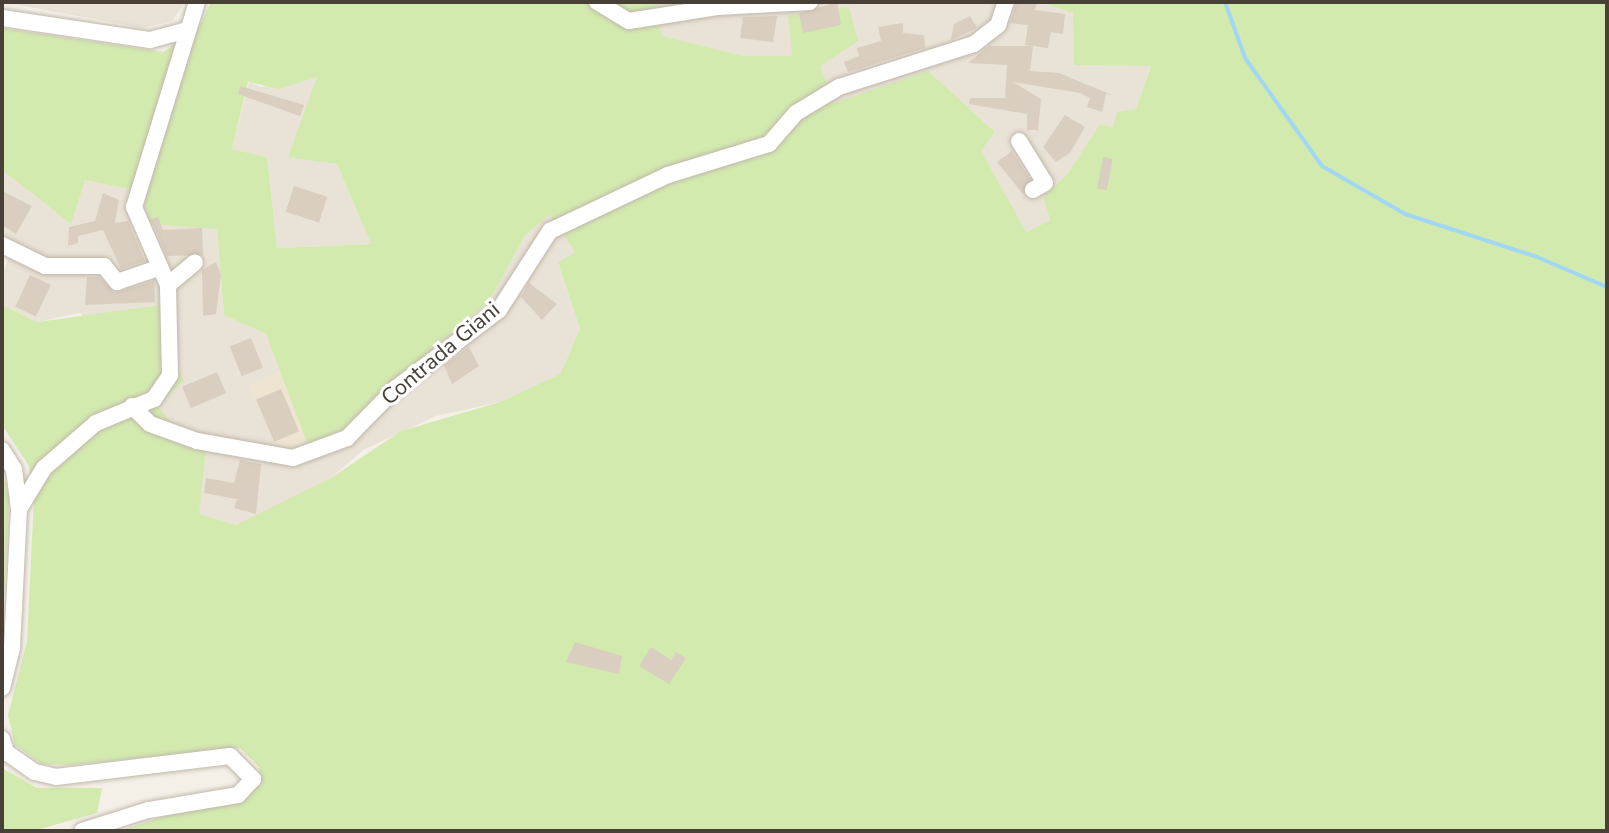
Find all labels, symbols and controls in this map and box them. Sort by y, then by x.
street label: Contrada Giani [376,297,506,411]

